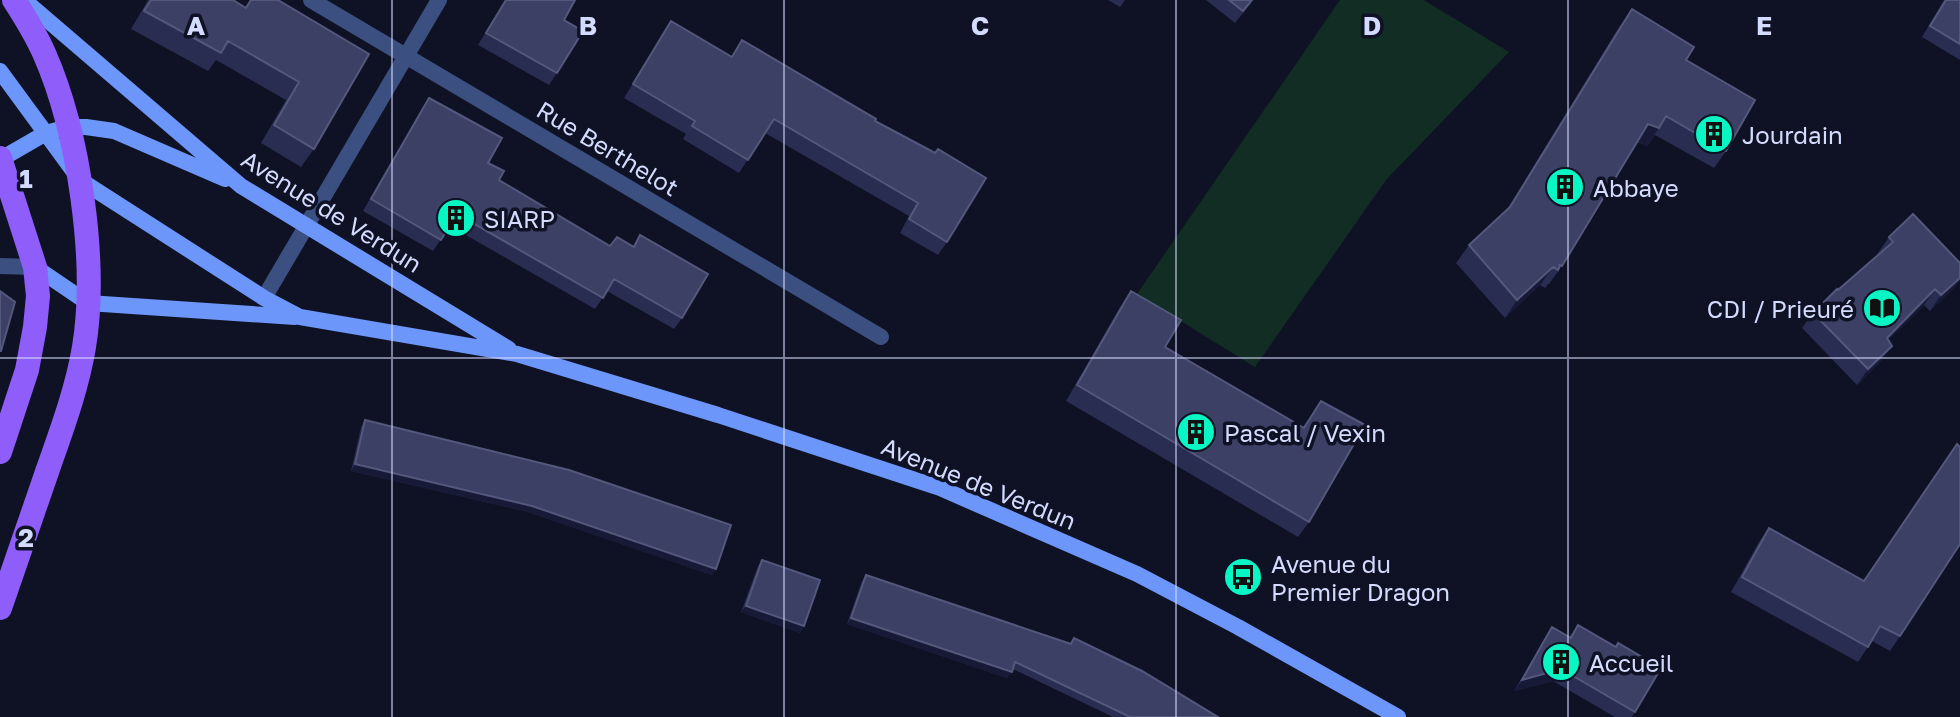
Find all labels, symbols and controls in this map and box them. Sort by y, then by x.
text: A [187,10,206,41]
text: B [579,10,597,41]
text: C [971,10,989,41]
text: D [1363,10,1381,41]
text: E [1756,10,1772,41]
street label: Rue Berthelot [532,94,684,202]
building icon: Jourdain [1693,113,1735,155]
place label: Jourdain [1742,120,1843,149]
street label: Avenue de Verdun [236,144,428,278]
text: 1 [19,163,33,194]
building icon: Abbaye [1544,166,1586,208]
place label: Abbaye [1593,173,1679,202]
building icon: SIARP [435,197,477,239]
place label: SIARP [484,204,555,233]
library icon: CDI / Prieuré [1861,287,1903,329]
place label: CDI / Prieuré [1707,294,1854,323]
building icon: Pascal / Vexin [1175,411,1217,453]
place label: Pascal / Vexin [1224,418,1386,447]
street label: Avenue de Verdun [878,431,1080,535]
text: 2 [18,522,34,553]
place label: Avenue du Premier Dragon [1271,549,1450,606]
bus stop icon: Avenue du Premier Dragon [1222,556,1264,598]
building icon: Accueil [1540,641,1582,683]
place label: Accueil [1589,648,1674,677]

